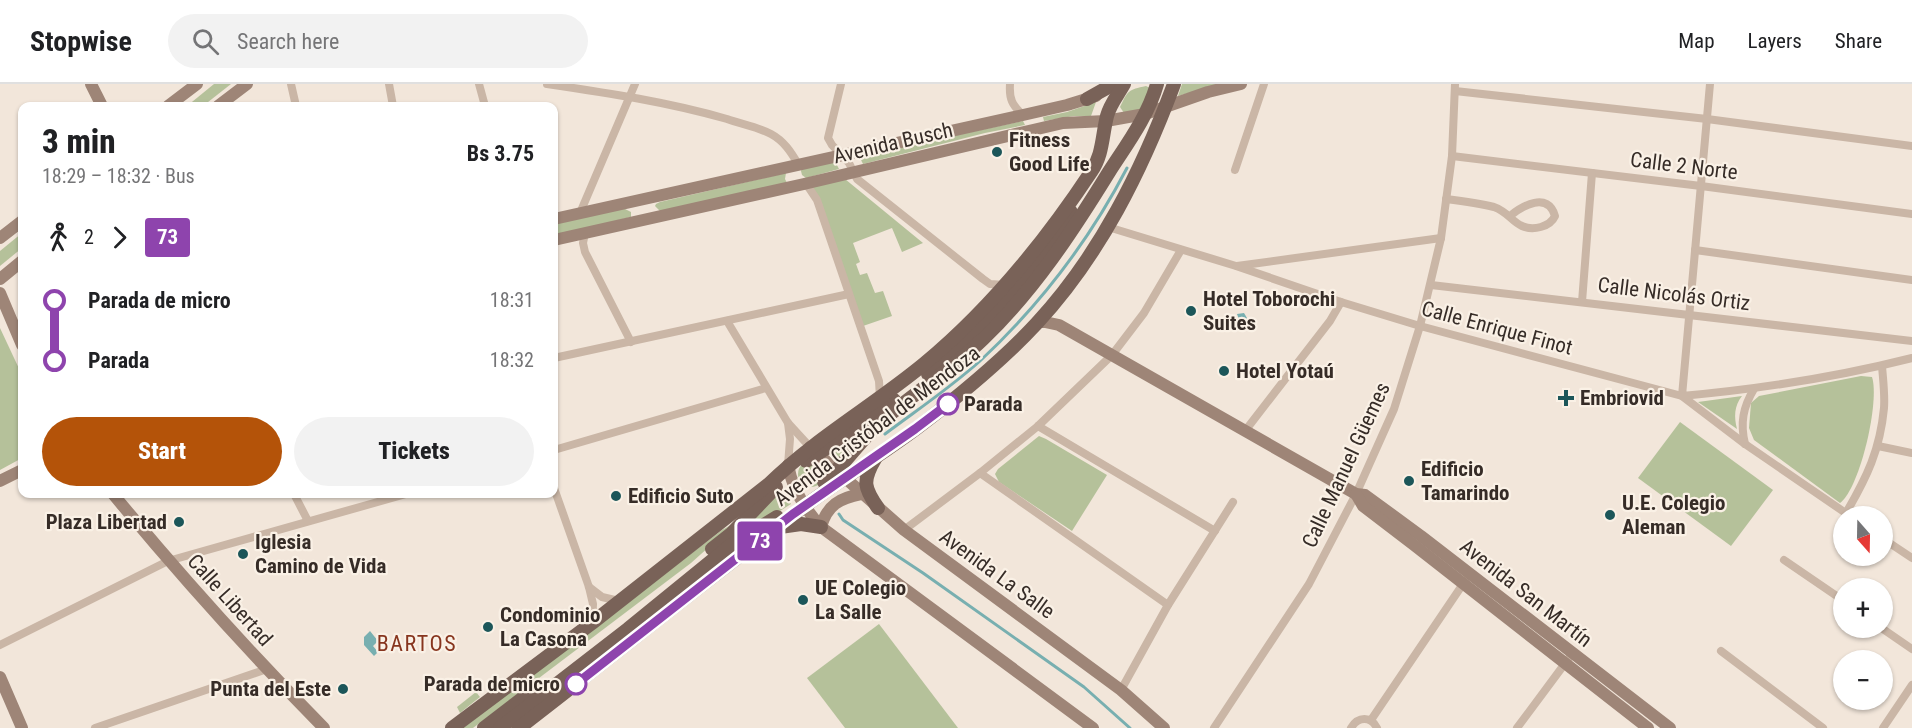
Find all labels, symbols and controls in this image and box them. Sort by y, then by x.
search box [168,14,588,68]
text: Stopwise [30,25,132,58]
icon: search [189,25,222,58]
text: Search here [237,29,339,54]
text: Map [1678,29,1715,53]
text: Layers [1748,29,1802,53]
text: Share [1835,29,1882,53]
street label: Avenida Busch [831,118,955,168]
text: 3 min [42,122,116,161]
place label: Fitness Good Life [1009,128,1089,176]
text: Bs 3.75 [467,141,534,166]
marker: Fitness Good Life [990,145,1004,159]
street label: Calle 2 Norte [1629,148,1739,185]
text: 18:29 – 18:32 · Bus [42,164,195,188]
icon: walk [42,221,75,254]
icon: forward [103,221,136,254]
text: 2 [84,225,94,249]
text: 73 [157,225,178,249]
street label: Calle Nicolás Ortiz [1596,273,1752,315]
place label: Hotel Toborochi Suites [1203,287,1335,335]
text: Parada de micro [88,288,231,313]
text: 18:31 [490,288,534,312]
street label: Calle Enrique Finot [1419,296,1575,360]
marker: Hotel Toborochi Suites [1184,304,1198,318]
street label: Avenida Cristóbal de Mendoza [770,341,984,511]
text: Parada [88,348,149,373]
text: 18:32 [490,348,534,372]
place label: Hotel Yotaú [1236,359,1334,383]
marker: Hotel Yotaú [1217,364,1231,378]
street label: Calle Manuel Güemes [1297,379,1395,551]
place label: Embriovid [1580,386,1664,410]
marker: Embriovid [1557,389,1575,407]
place label: Parada [964,392,1023,416]
marker: Parada [937,393,959,415]
button: Start [42,417,282,486]
button: Tickets [294,417,534,486]
place label: Edificio Tamarindo [1421,457,1509,505]
marker: Edificio Tamarindo [1402,474,1416,488]
place label: Edificio Suto [628,484,734,508]
marker: Edificio Suto [609,489,623,503]
place label: U.E. Colegio Aleman [1622,491,1725,539]
north arrow [1833,506,1893,566]
map controls [1833,506,1893,710]
marker: U.E. Colegio Aleman [1603,508,1617,522]
place label: Plaza Libertad [46,510,167,534]
marker: Plaza Libertad [172,515,186,529]
line badge: 73 [733,522,787,560]
street label: Avenida La Salle [935,524,1059,624]
text: 73 [749,529,771,553]
place label: Iglesia Camino de Vida [255,530,386,578]
street label: Avenida San Martín [1455,534,1597,652]
marker: Iglesia Camino de Vida [236,547,250,561]
street label: Calle Libertad [183,549,277,651]
place label: UE Colegio La Salle [815,576,906,624]
button: + [1833,578,1893,638]
marker: UE Colegio La Salle [796,593,810,607]
place label: Condominio La Casona [500,603,601,651]
marker: Condominio La Casona [481,620,495,634]
district label: BARTOS [377,631,457,656]
button: − [1833,650,1893,710]
place label: Parada de micro [424,672,560,696]
marker: Parada de micro [565,673,587,695]
place label: Punta del Este [210,677,331,701]
marker: Punta del Este [336,682,350,696]

